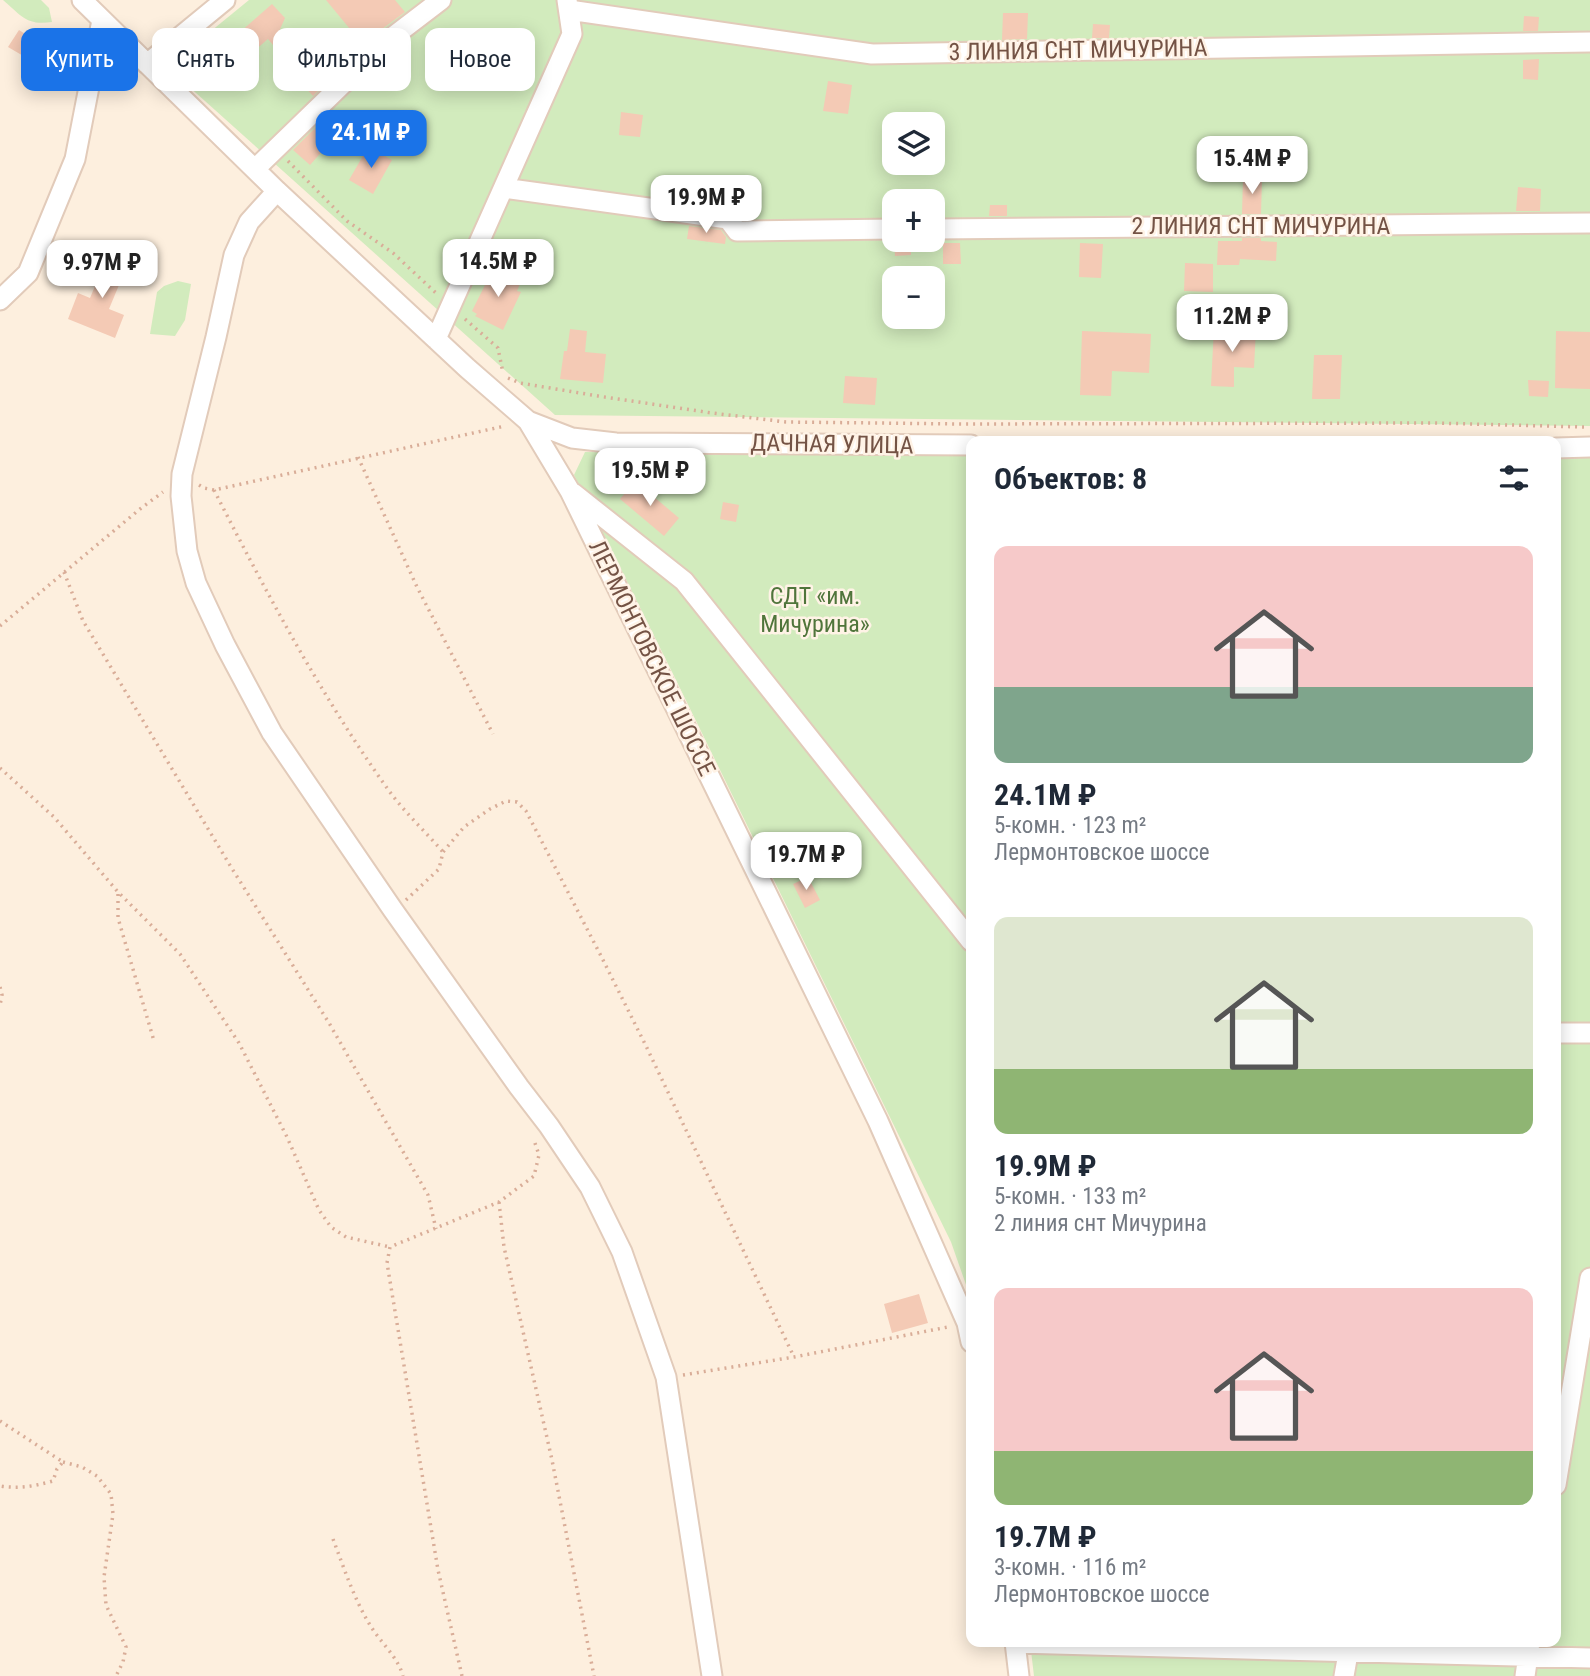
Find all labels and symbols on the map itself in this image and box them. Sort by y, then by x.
street label: 3 ЛИНИЯ СНТ МИЧУРИНА [948,34,1208,66]
pin: 24.1M ₽ [306,110,436,170]
pin: 15.4M ₽ [1187,136,1317,196]
pin: 19.9M ₽ [641,176,771,235]
street label: 2 ЛИНИЯ СНТ МИЧУРИНА [1132,212,1391,240]
pin: 9.97M ₽ [37,240,167,300]
pin: 14.5M ₽ [433,240,563,299]
pin: 11.2M ₽ [1167,294,1297,354]
street label: ДАЧНАЯ УЛИЦА [750,429,914,459]
pin: 19.5M ₽ [585,448,715,508]
street label: ЛЕРМОНТОВСКОЕ ШОССЕ [583,536,721,780]
park label: СДТ «им. Мичурина» [760,582,870,638]
pin: 19.7M ₽ [741,832,871,892]

